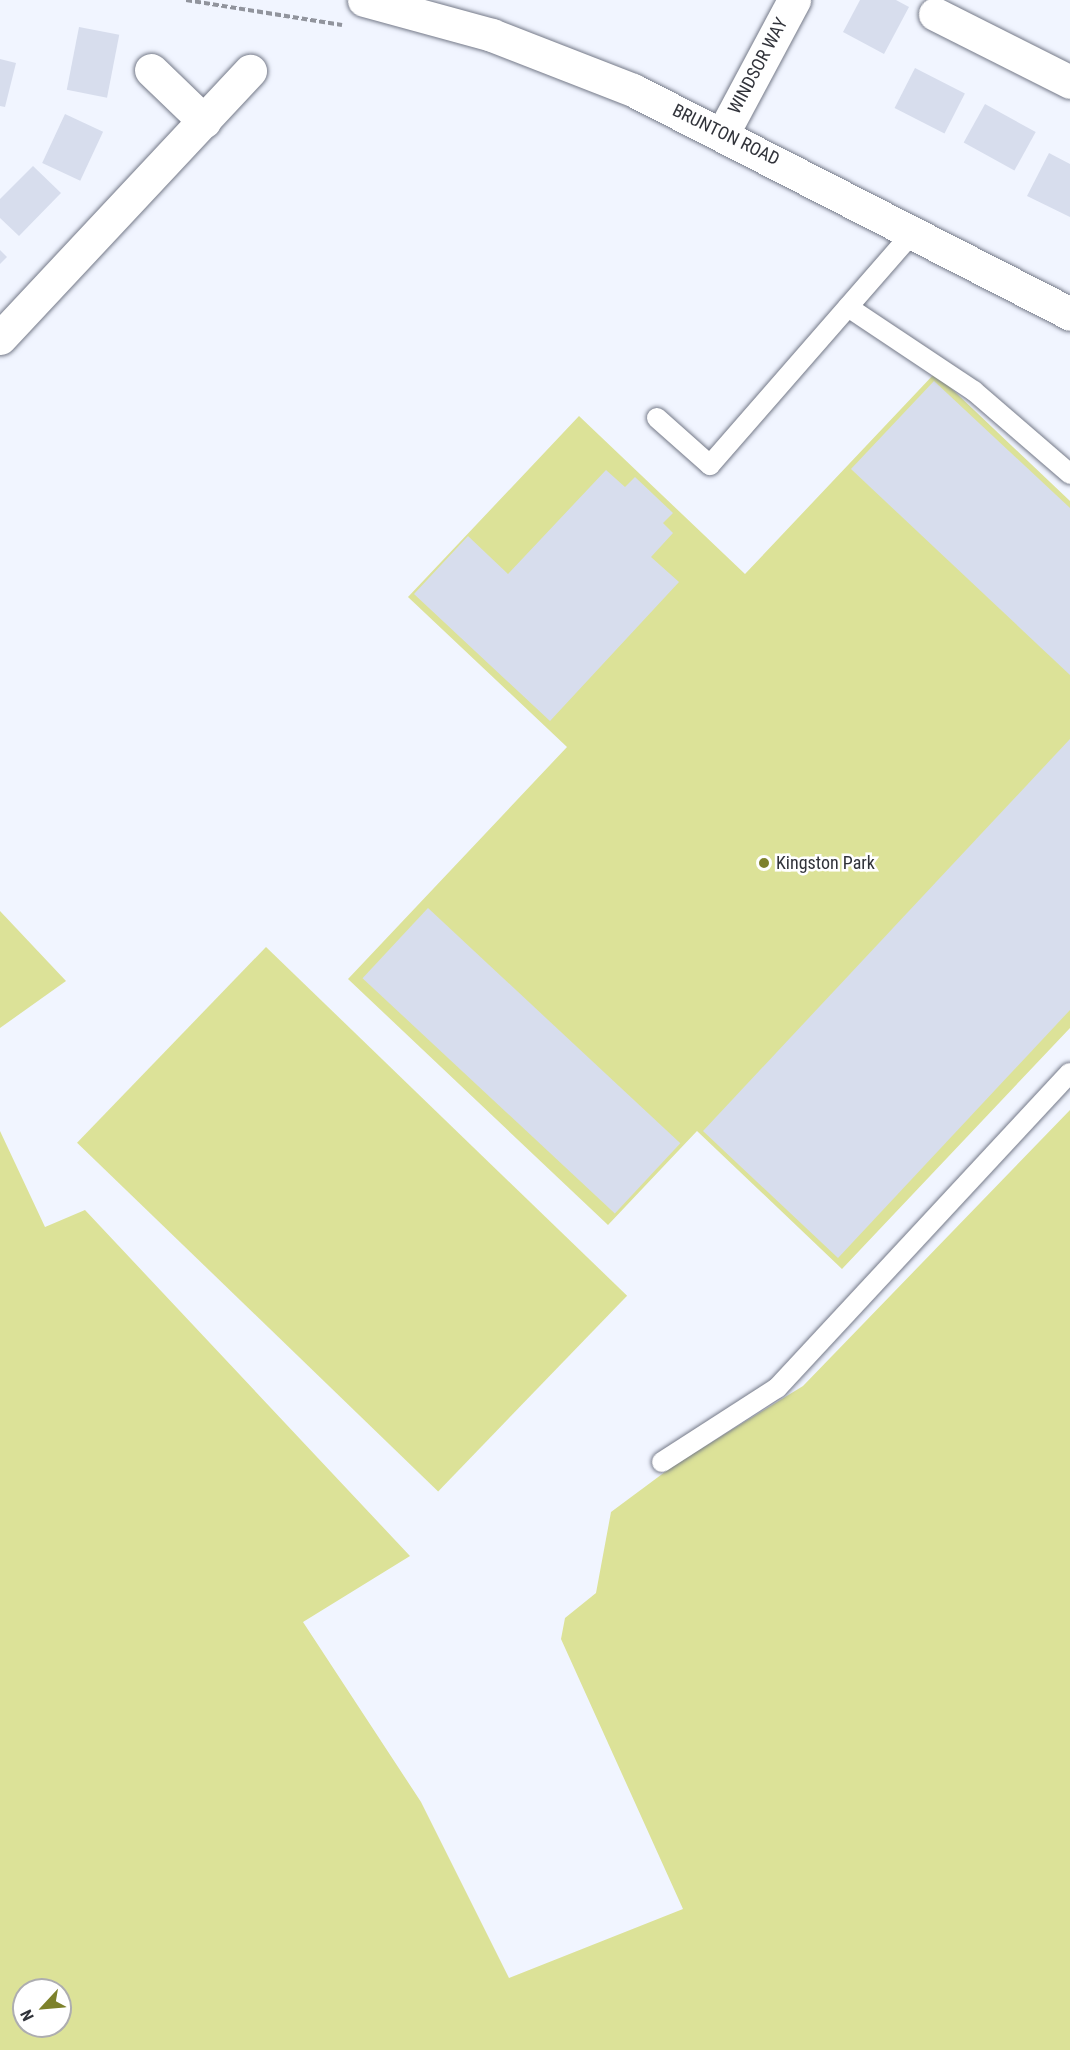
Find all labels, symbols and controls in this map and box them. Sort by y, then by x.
street label: WINDSOR WAY [724,14,792,118]
street label: BRUNTON ROAD [669,100,783,170]
place label: Kingston Park [776,852,875,874]
marker: Kingston Park [757,856,771,870]
north arrow [12,1978,72,2038]
text: N [16,2007,38,2024]

